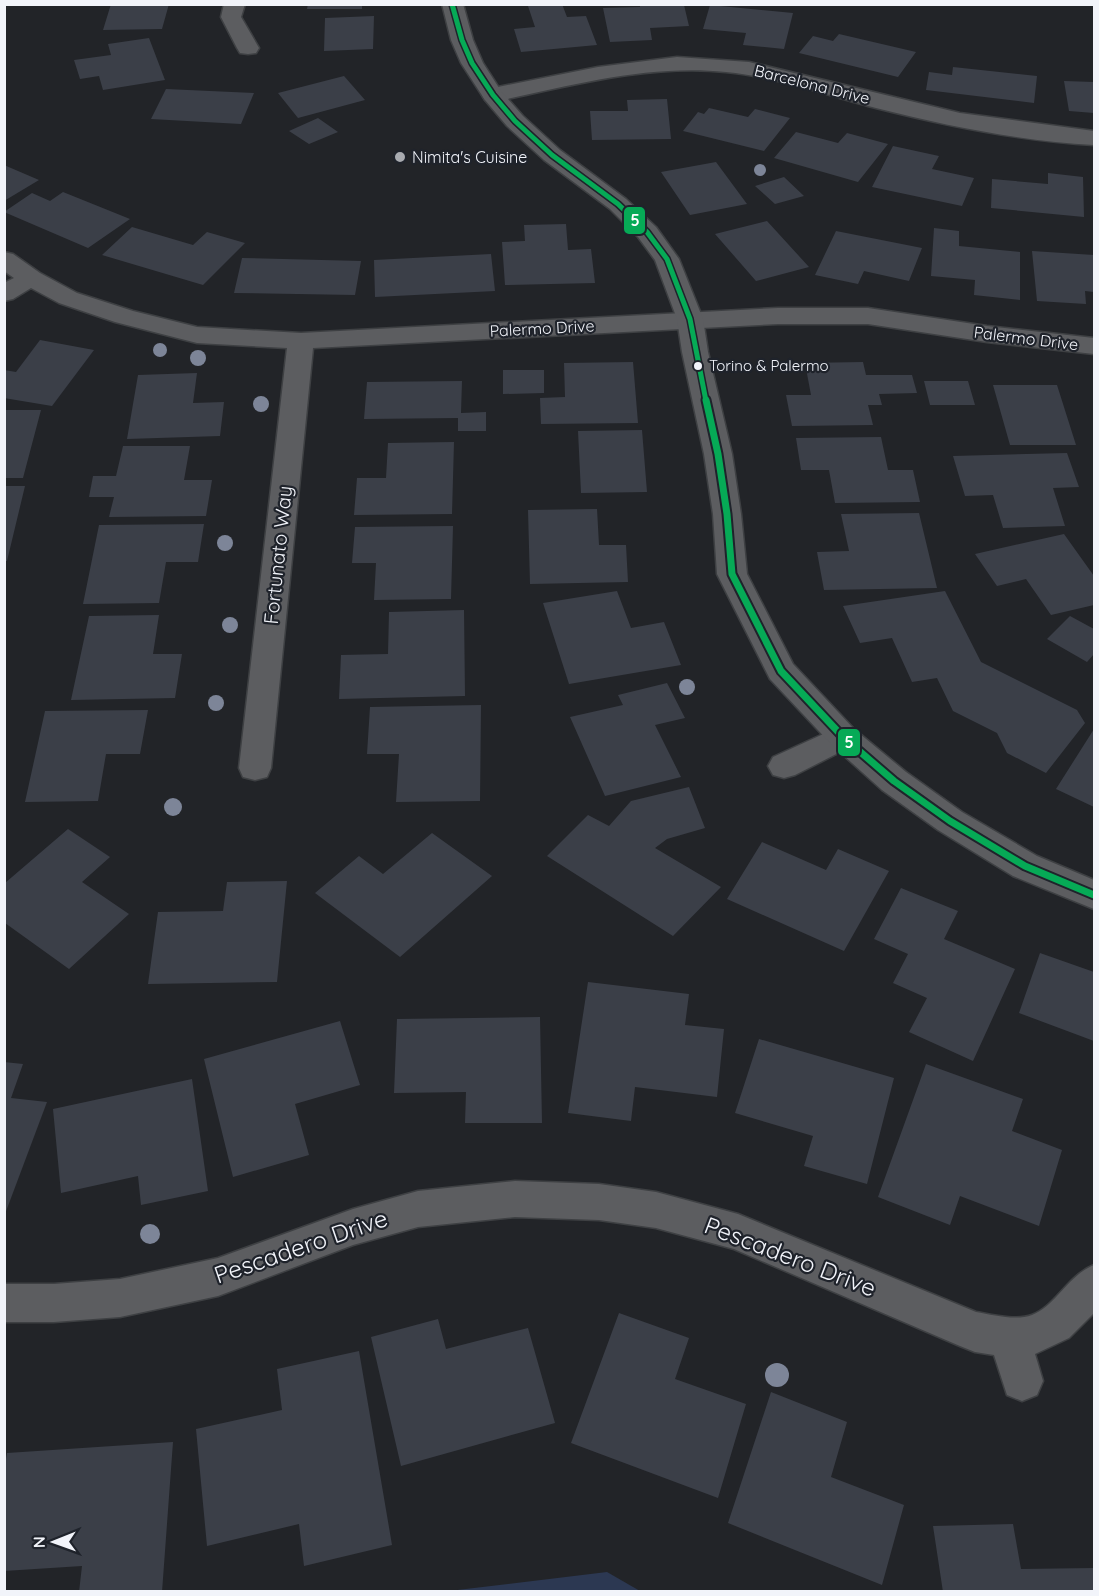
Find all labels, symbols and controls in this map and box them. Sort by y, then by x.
street label: Barcelona Drive [752,60,872,108]
place label: Nimita's Cuisine [412,147,527,167]
marker: Nimita's Cuisine [393,150,407,164]
line badge: 5 [623,206,646,235]
text: 5 [630,210,640,230]
street label: Palermo Drive [489,315,595,341]
street label: Palermo Drive [973,322,1079,354]
place label: Torino & Palermo [709,356,829,375]
marker: Torino & Palermo [692,360,704,372]
street label: Fortunato Way [258,484,297,626]
line badge: 5 [837,728,861,757]
text: 5 [844,732,854,752]
street label: Pescadero Drive [210,1202,391,1290]
street label: Pescadero Drive [700,1210,880,1303]
north arrow [24,1512,84,1572]
text: N [29,1536,49,1548]

